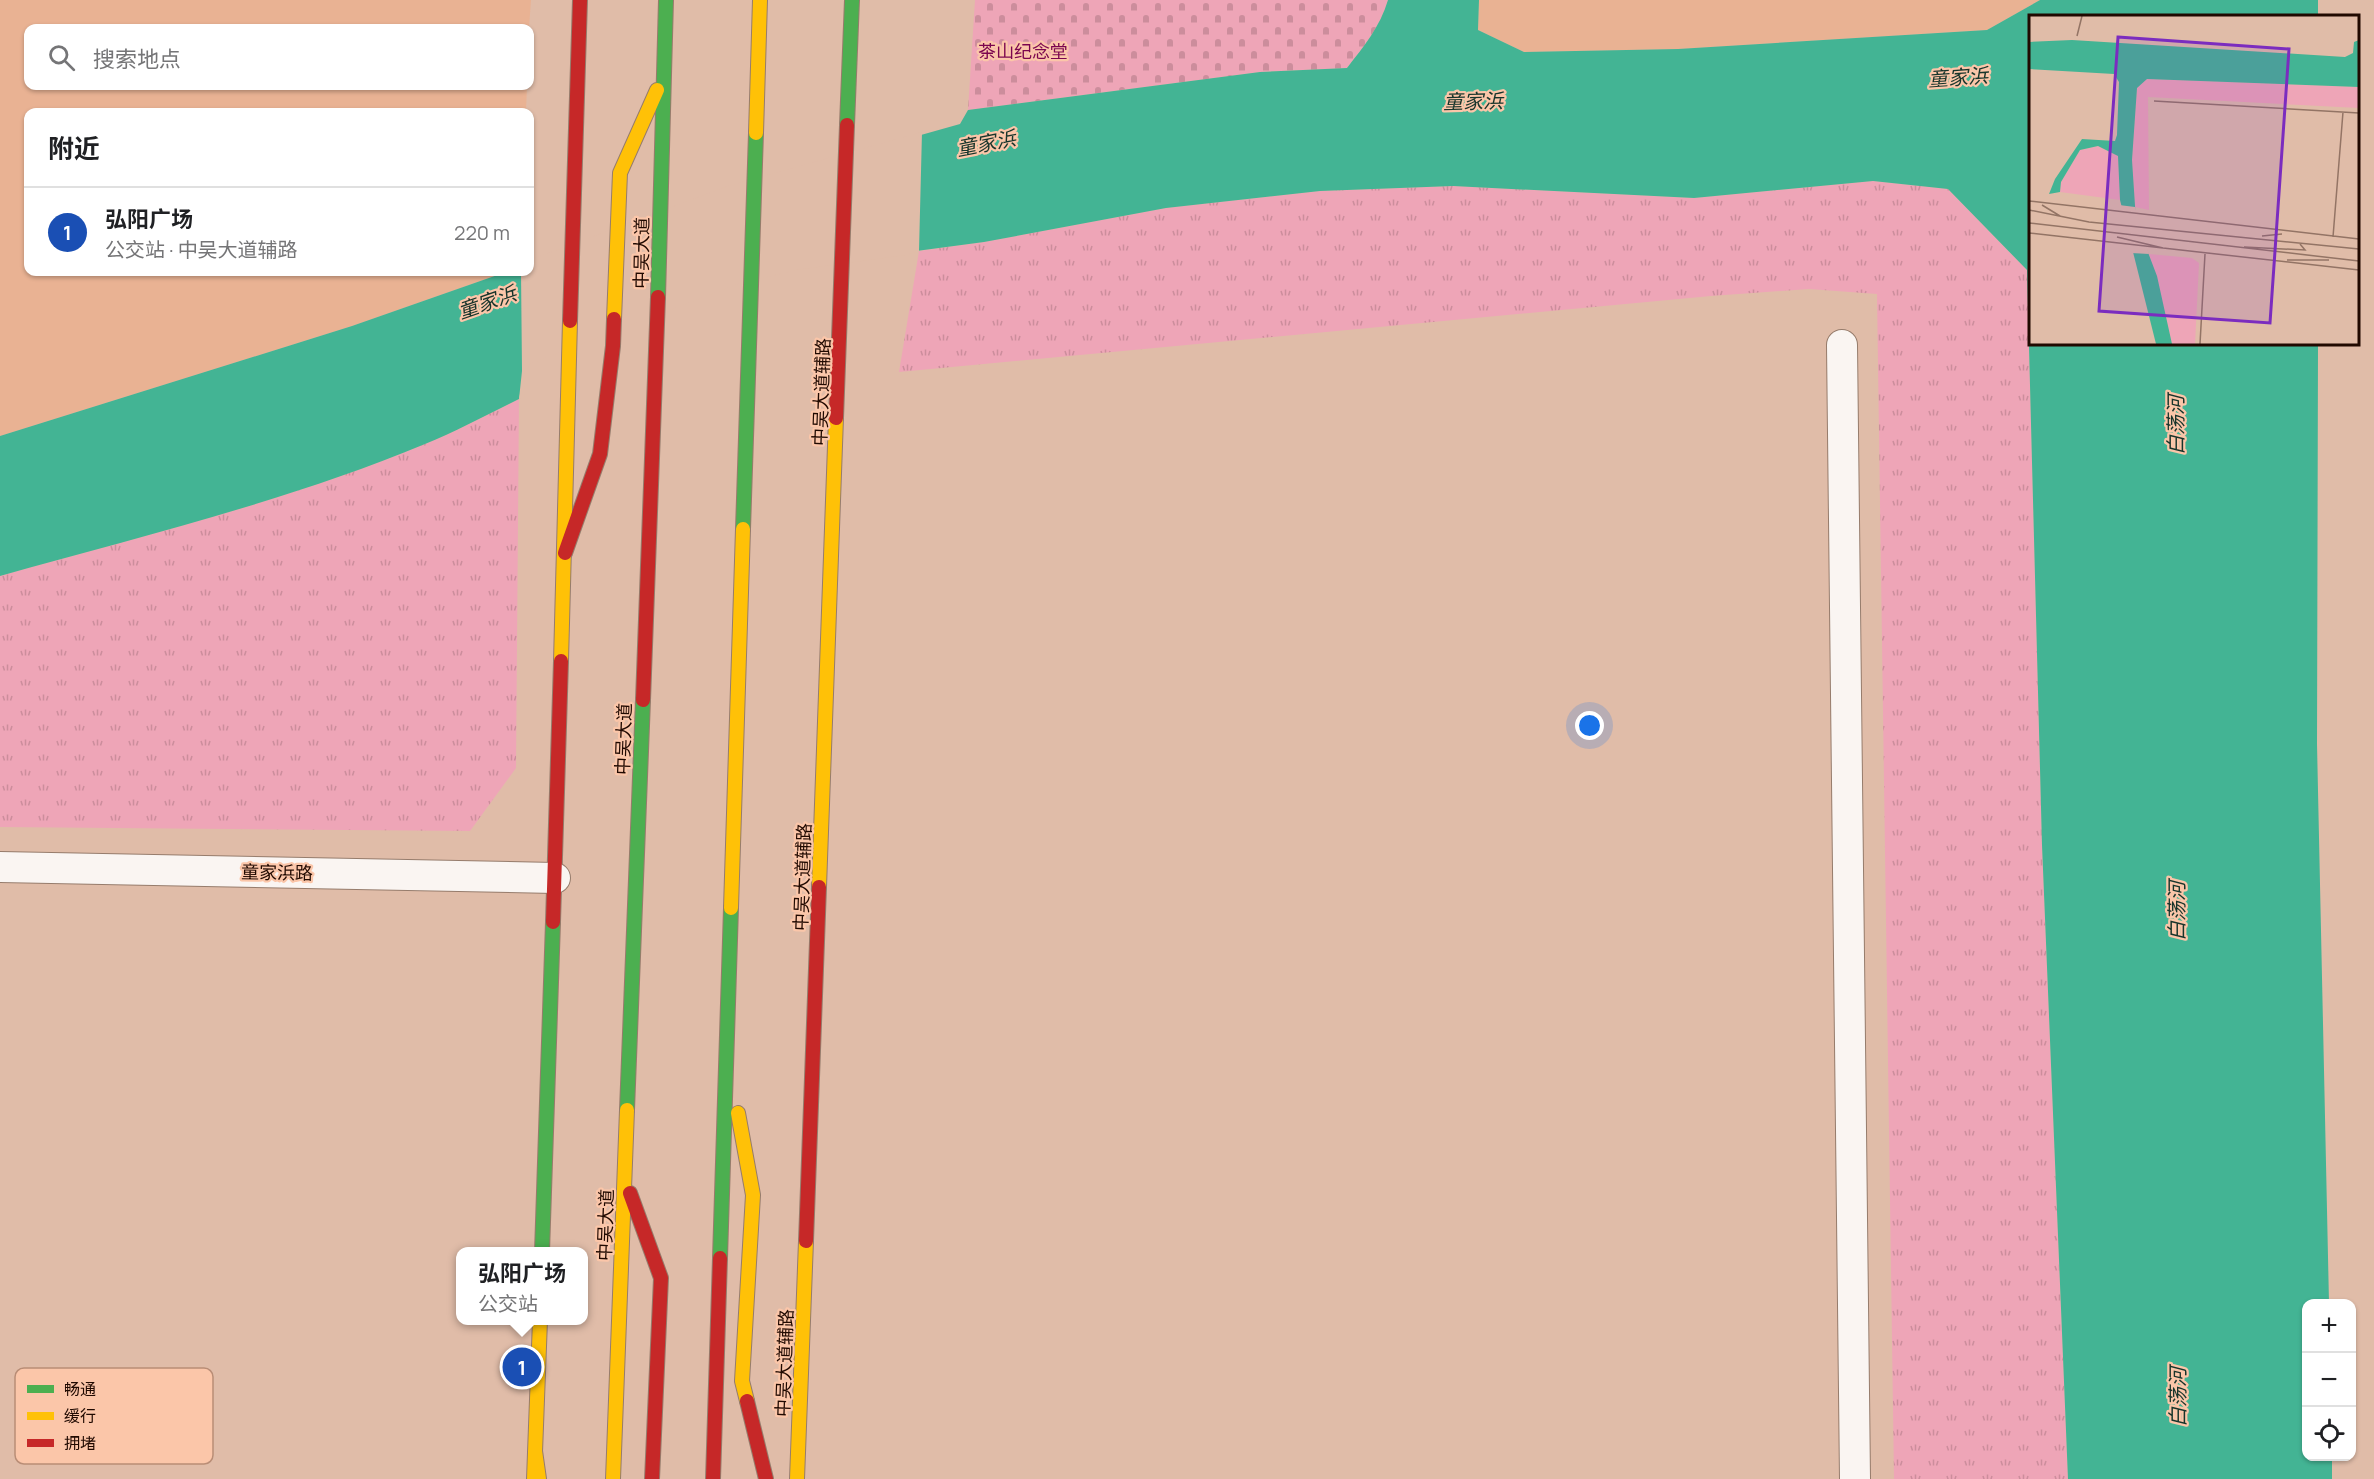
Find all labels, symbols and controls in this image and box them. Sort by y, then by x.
inset map [2029,15,2359,345]
search box [24,24,534,90]
park label: 茶山纪念堂 [978,39,1068,63]
icon: search [45,41,78,74]
text: 搜索地点 [93,44,181,74]
water label: 童家浜 [1927,61,1991,93]
water label: 童家浜 [1443,87,1505,115]
water label: 童家浜 [954,124,1020,162]
text: 附近 [48,130,100,166]
text: 弘阳广场 [105,204,193,234]
street label: 中吴大道 [628,217,654,289]
text: 1 [63,219,72,246]
text: 220 m [454,219,510,246]
text: 公交站 · 中吴大道辅路 [105,236,298,263]
water label: 童家浜 [454,279,522,325]
street label: 中吴大道辅路 [807,338,835,446]
water label: 白荡河 [2162,391,2189,455]
street label: 中吴大道 [610,703,636,775]
your location [1575,711,1604,740]
street label: 中吴大道辅路 [788,823,816,931]
street label: 童家浜路 [241,859,313,885]
water label: 白荡河 [2163,877,2190,941]
street label: 中吴大道 [592,1189,618,1261]
popup [456,1247,588,1325]
text: 弘阳广场 [478,1258,566,1288]
text: 公交站 [478,1290,538,1317]
map controls [2302,1299,2356,1461]
button: + [2302,1299,2356,1353]
street label: 中吴大道辅路 [770,1309,798,1417]
pin: 1 [502,1344,542,1390]
button: − [2302,1353,2356,1407]
water label: 白荡河 [2164,1363,2191,1427]
legend [15,1368,213,1464]
text: 畅通 [64,1378,96,1400]
text: 缓行 [64,1405,96,1427]
button: locate [2302,1407,2356,1461]
text: 拥堵 [64,1432,96,1454]

